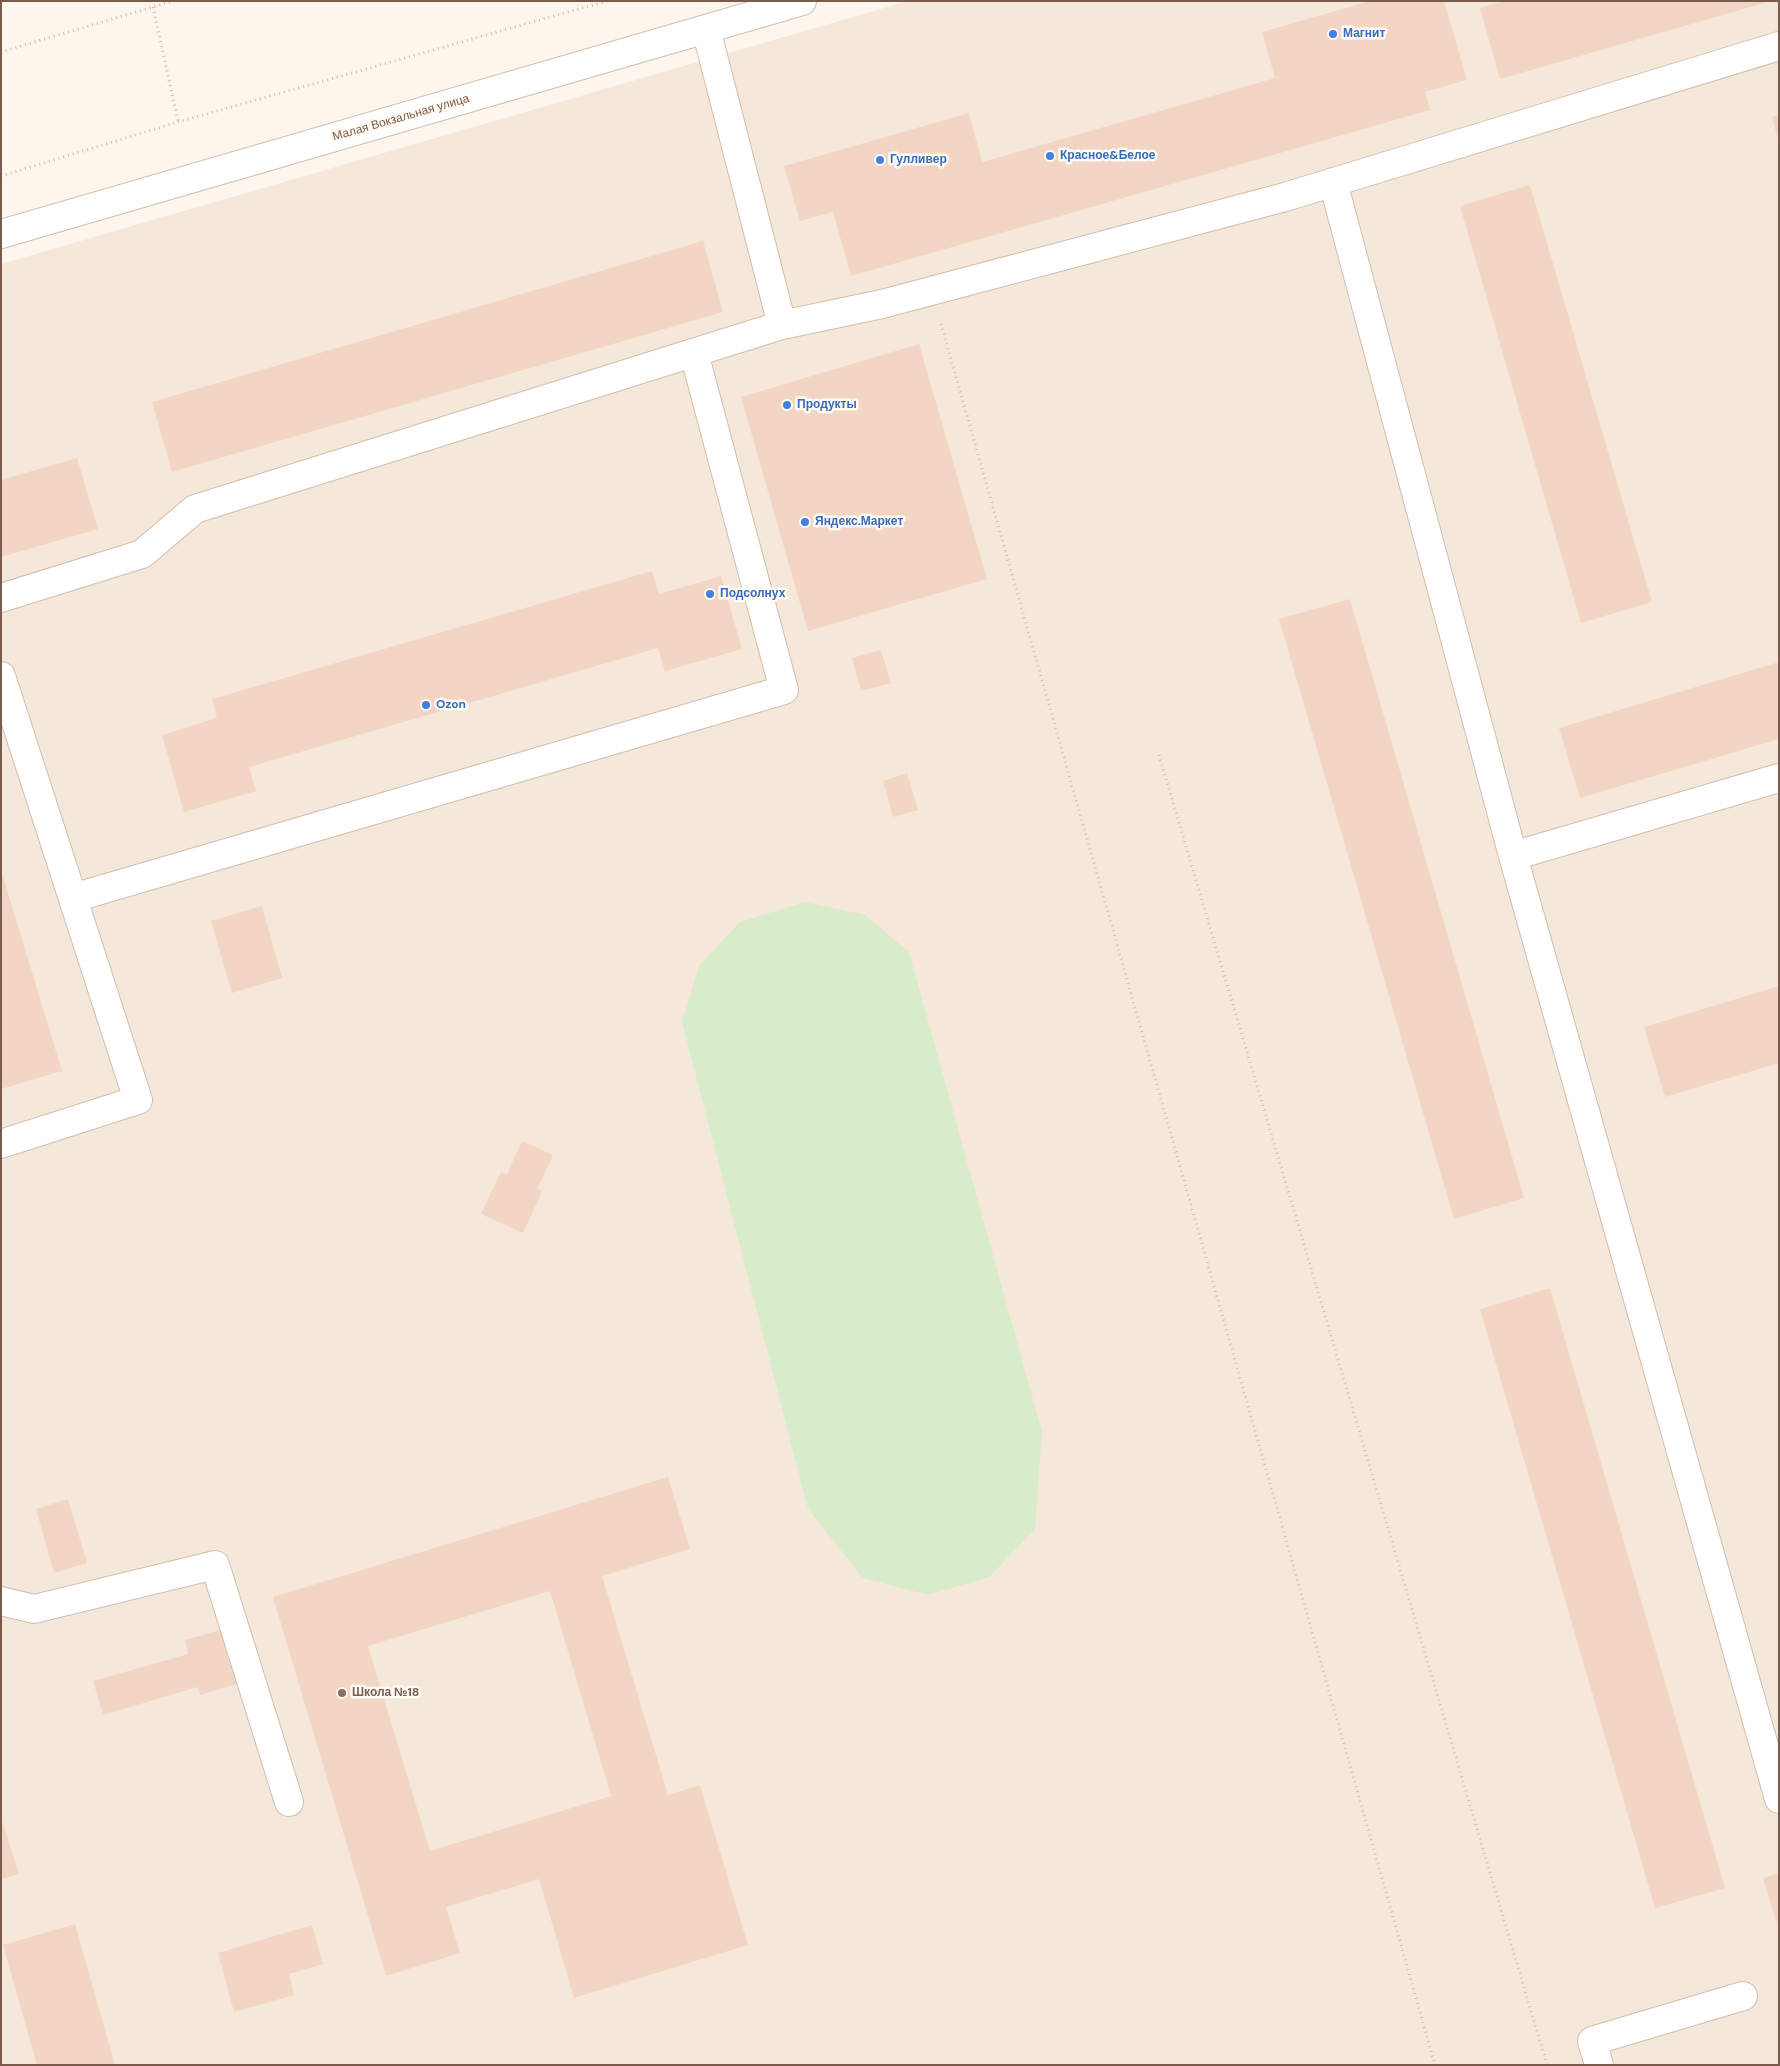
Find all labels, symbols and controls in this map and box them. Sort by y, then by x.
place label: Магнит [1343,27,1385,41]
marker: Магнит [1327,28,1339,40]
street label: Малая Вокзальная улица [331,92,471,144]
place label: Красное&Белое [1060,149,1155,163]
marker: Красное&Белое [1044,150,1056,162]
place label: Гулливер [890,153,947,167]
marker: Гулливер [874,154,886,166]
place label: Продукты [797,398,857,412]
marker: Продукты [781,399,793,411]
place label: Яндекс.Маркет [815,515,903,529]
marker: Яндекс.Маркет [799,516,811,528]
place label: Подсолнух [720,587,785,601]
marker: Подсолнух [704,588,716,600]
place label: Ozon [436,698,466,712]
marker: Ozon [420,699,432,711]
place label: Школа №18 [352,1686,419,1700]
marker: Школа №18 [336,1687,348,1699]

